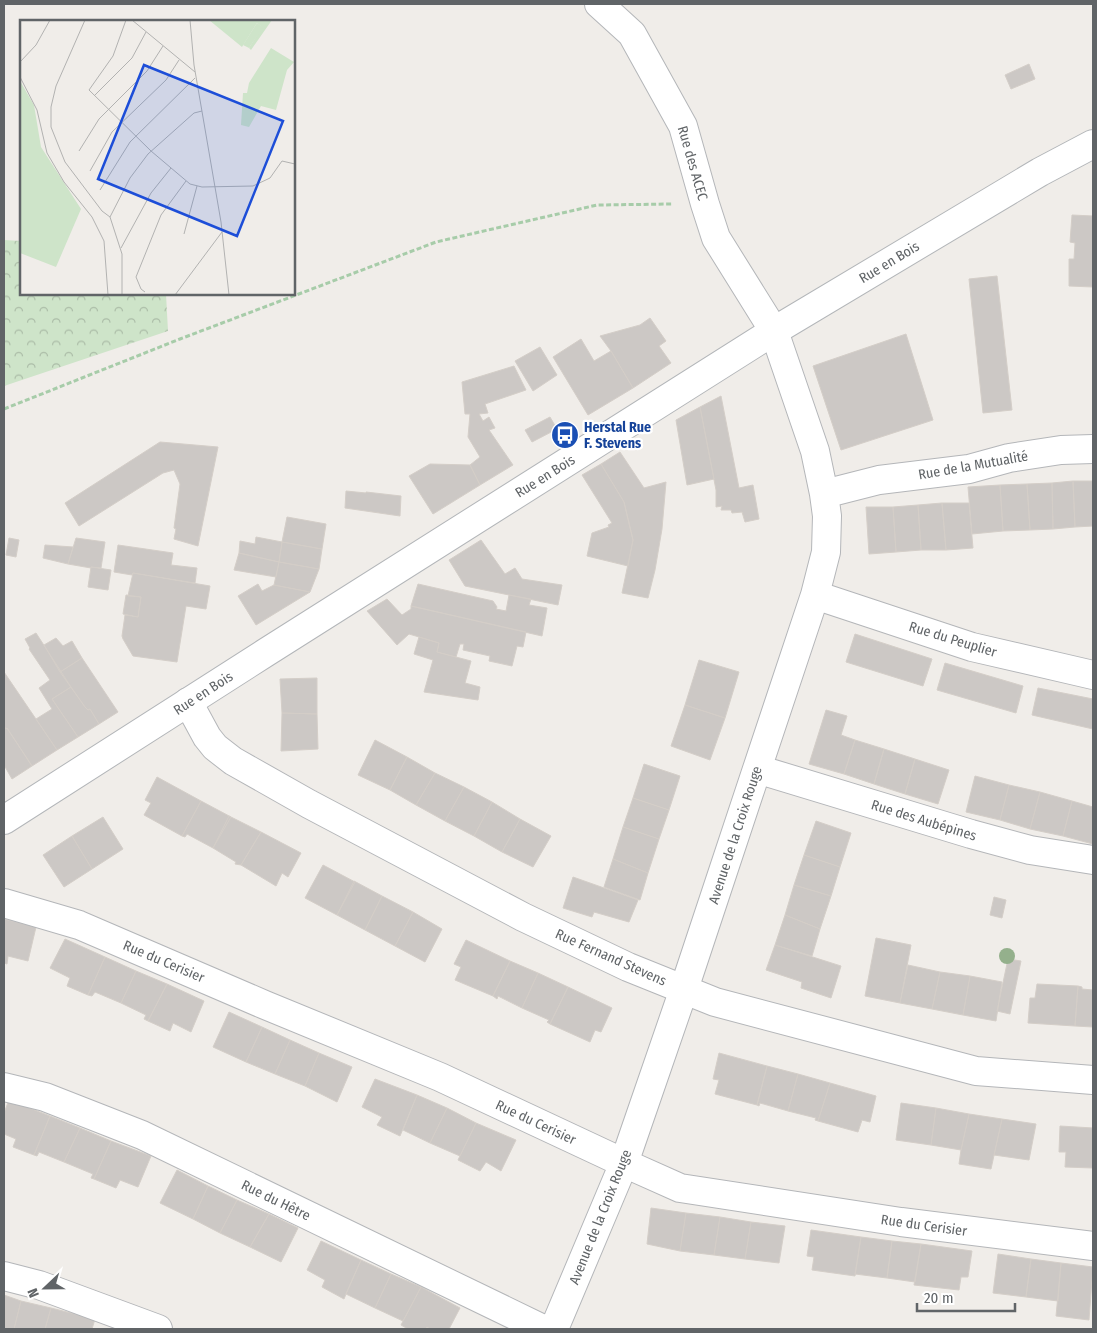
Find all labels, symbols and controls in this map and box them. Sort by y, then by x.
inset map [20,20,295,295]
street label: Rue des ACEC [674,124,711,202]
street label: Rue en Bois [856,238,922,287]
place label: Herstal Rue F. Stevens [584,419,651,452]
bus stop icon: Herstal Rue F. Stevens [550,420,580,450]
street label: Rue de la Mutualité [917,447,1029,484]
street label: Rue en Bois [512,451,578,501]
street label: Rue du Peuplier [907,618,999,661]
street label: Rue en Bois [170,668,236,719]
street label: Avenue de la Croix Rouge [705,764,766,906]
street label: Rue des Aubépines [869,796,979,845]
street label: Rue Fernand Stevens [553,925,669,990]
street label: Rue du Cerisier [121,937,207,986]
street label: Rue du Cerisier [493,1096,579,1149]
street label: Avenue de la Croix Rouge [566,1147,635,1287]
street label: Rue du Hêtre [238,1176,313,1224]
street label: Rue du Cerisier [880,1211,968,1240]
north arrow [20,1263,70,1313]
scale bar [917,1280,1014,1312]
text: N [24,1286,43,1300]
text: 20 m [924,1289,954,1307]

